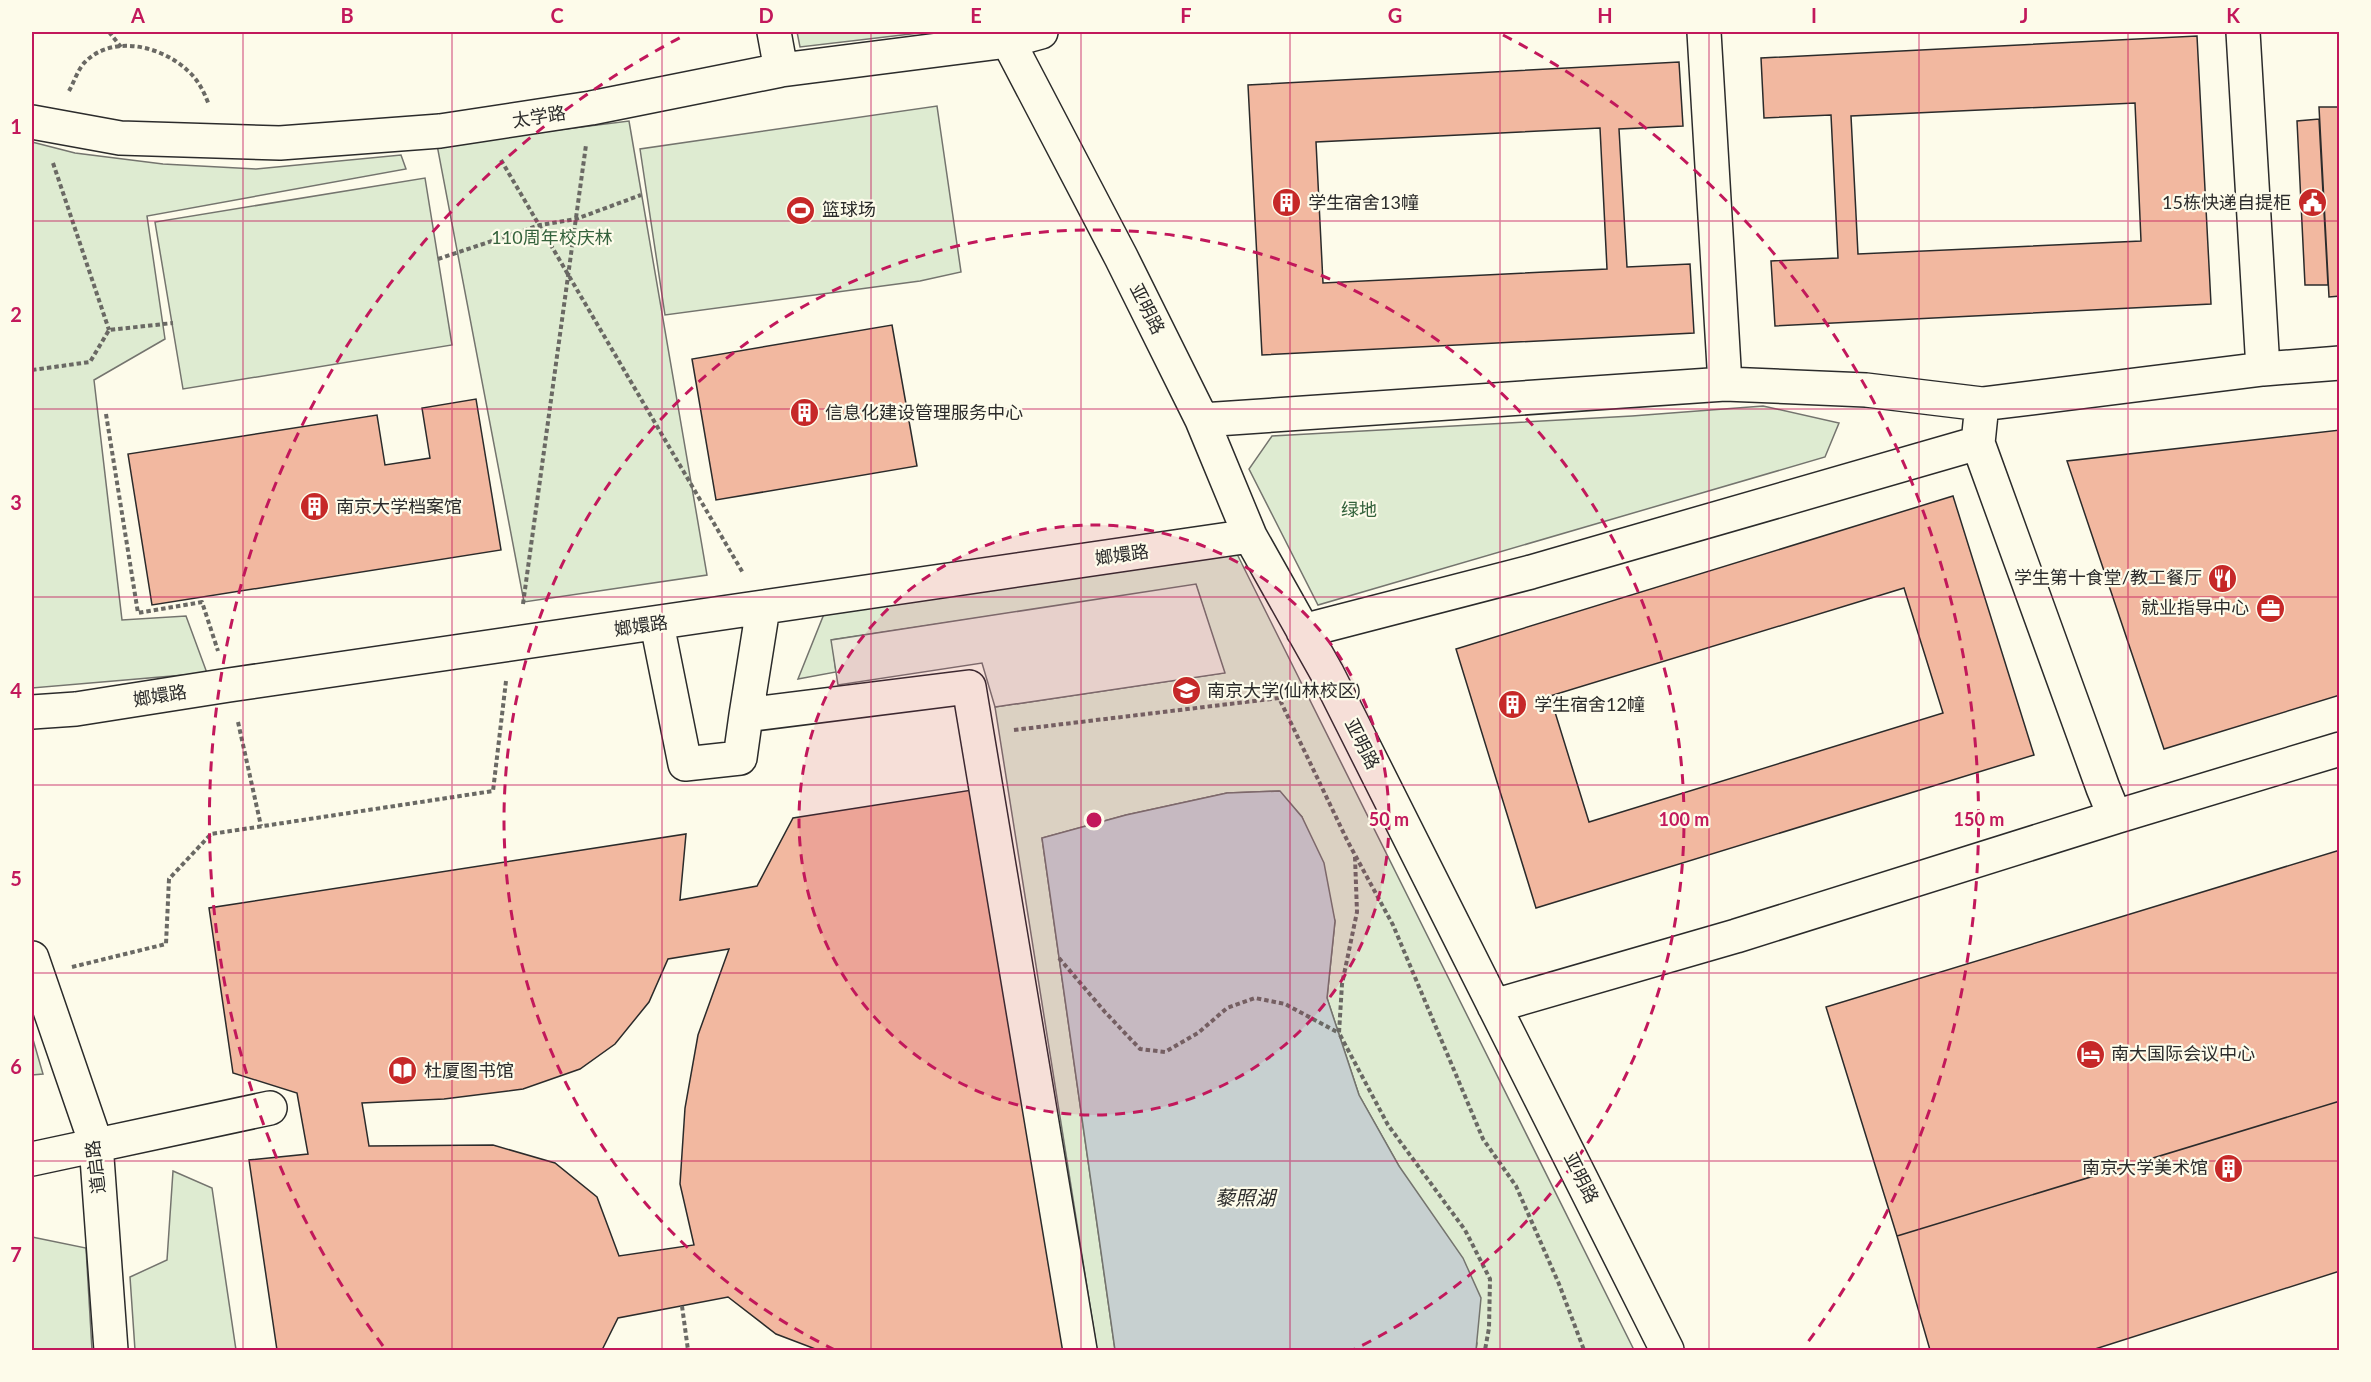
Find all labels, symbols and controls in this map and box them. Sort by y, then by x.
text: A [130,3,145,27]
text: B [340,3,354,27]
text: C [550,3,564,27]
text: D [758,3,774,27]
text: E [970,3,982,27]
text: F [1180,3,1192,27]
text: G [1388,3,1402,27]
text: H [1597,3,1613,27]
text: I [1811,3,1817,27]
text: J [2020,3,2028,27]
text: K [2226,3,2240,27]
street label: 太学路 [510,101,567,131]
text: 1 [10,114,22,138]
building icon: 学生宿舍13幢 [1271,187,1303,219]
public building icon: 15栋快递自提柜 [2296,187,2328,219]
place label: 学生宿舍13幢 [1308,191,1419,213]
place label: 15栋快递自提柜 [2162,191,2291,213]
sports icon: 篮球场 [785,194,817,226]
place label: 篮球场 [822,198,876,220]
park label: 110周年校庆林 [491,226,613,248]
street label: 亚明路 [1126,279,1170,338]
text: 2 [10,302,22,326]
building icon: 信息化建设管理服务中心 [788,397,820,429]
place label: 信息化建设管理服务中心 [825,401,1023,423]
text: 3 [10,490,22,514]
building icon: 南京大学档案馆 [299,491,331,523]
place label: 南京大学档案馆 [336,495,462,517]
park label: 绿地 [1341,498,1377,520]
street label: 嫏嬛路 [1094,539,1150,569]
restaurant icon: 学生第十食堂/教工餐厅 [2207,562,2239,594]
place label: 学生第十食堂/教工餐厅 [2014,566,2202,588]
office icon: 就业指导中心 [2254,592,2286,624]
place label: 就业指导中心 [2141,596,2249,618]
street label: 嫏嬛路 [613,610,669,640]
school or university icon: 南京大学(仙林校区) [1170,675,1202,707]
text: 4 [10,678,22,702]
place label: 南京大学(仙林校区) [1207,679,1361,701]
street label: 嫏嬛路 [131,680,188,710]
building icon: 学生宿舍12幢 [1497,689,1529,721]
place label: 学生宿舍12幢 [1534,693,1645,715]
street label: 亚明路 [1341,714,1385,773]
text: 50 m [1369,808,1409,830]
text: 100 m [1659,808,1709,830]
text: 150 m [1954,808,2004,830]
centre of rings [1084,810,1104,830]
text: 5 [10,866,22,890]
hotel icon: 南大国际会议中心 [2074,1038,2106,1070]
place label: 南大国际会议中心 [2111,1042,2255,1064]
text: 6 [10,1054,22,1078]
library icon: 杜厦图书馆 [387,1055,419,1087]
place label: 杜厦图书馆 [424,1059,514,1081]
street label: 道启路 [81,1139,109,1195]
street label: 亚明路 [1560,1148,1604,1207]
building icon: 南京大学美术馆 [2213,1152,2245,1184]
place label: 南京大学美术馆 [2082,1156,2208,1178]
water label: 藜照湖 [1215,1185,1278,1209]
text: 7 [10,1242,22,1266]

